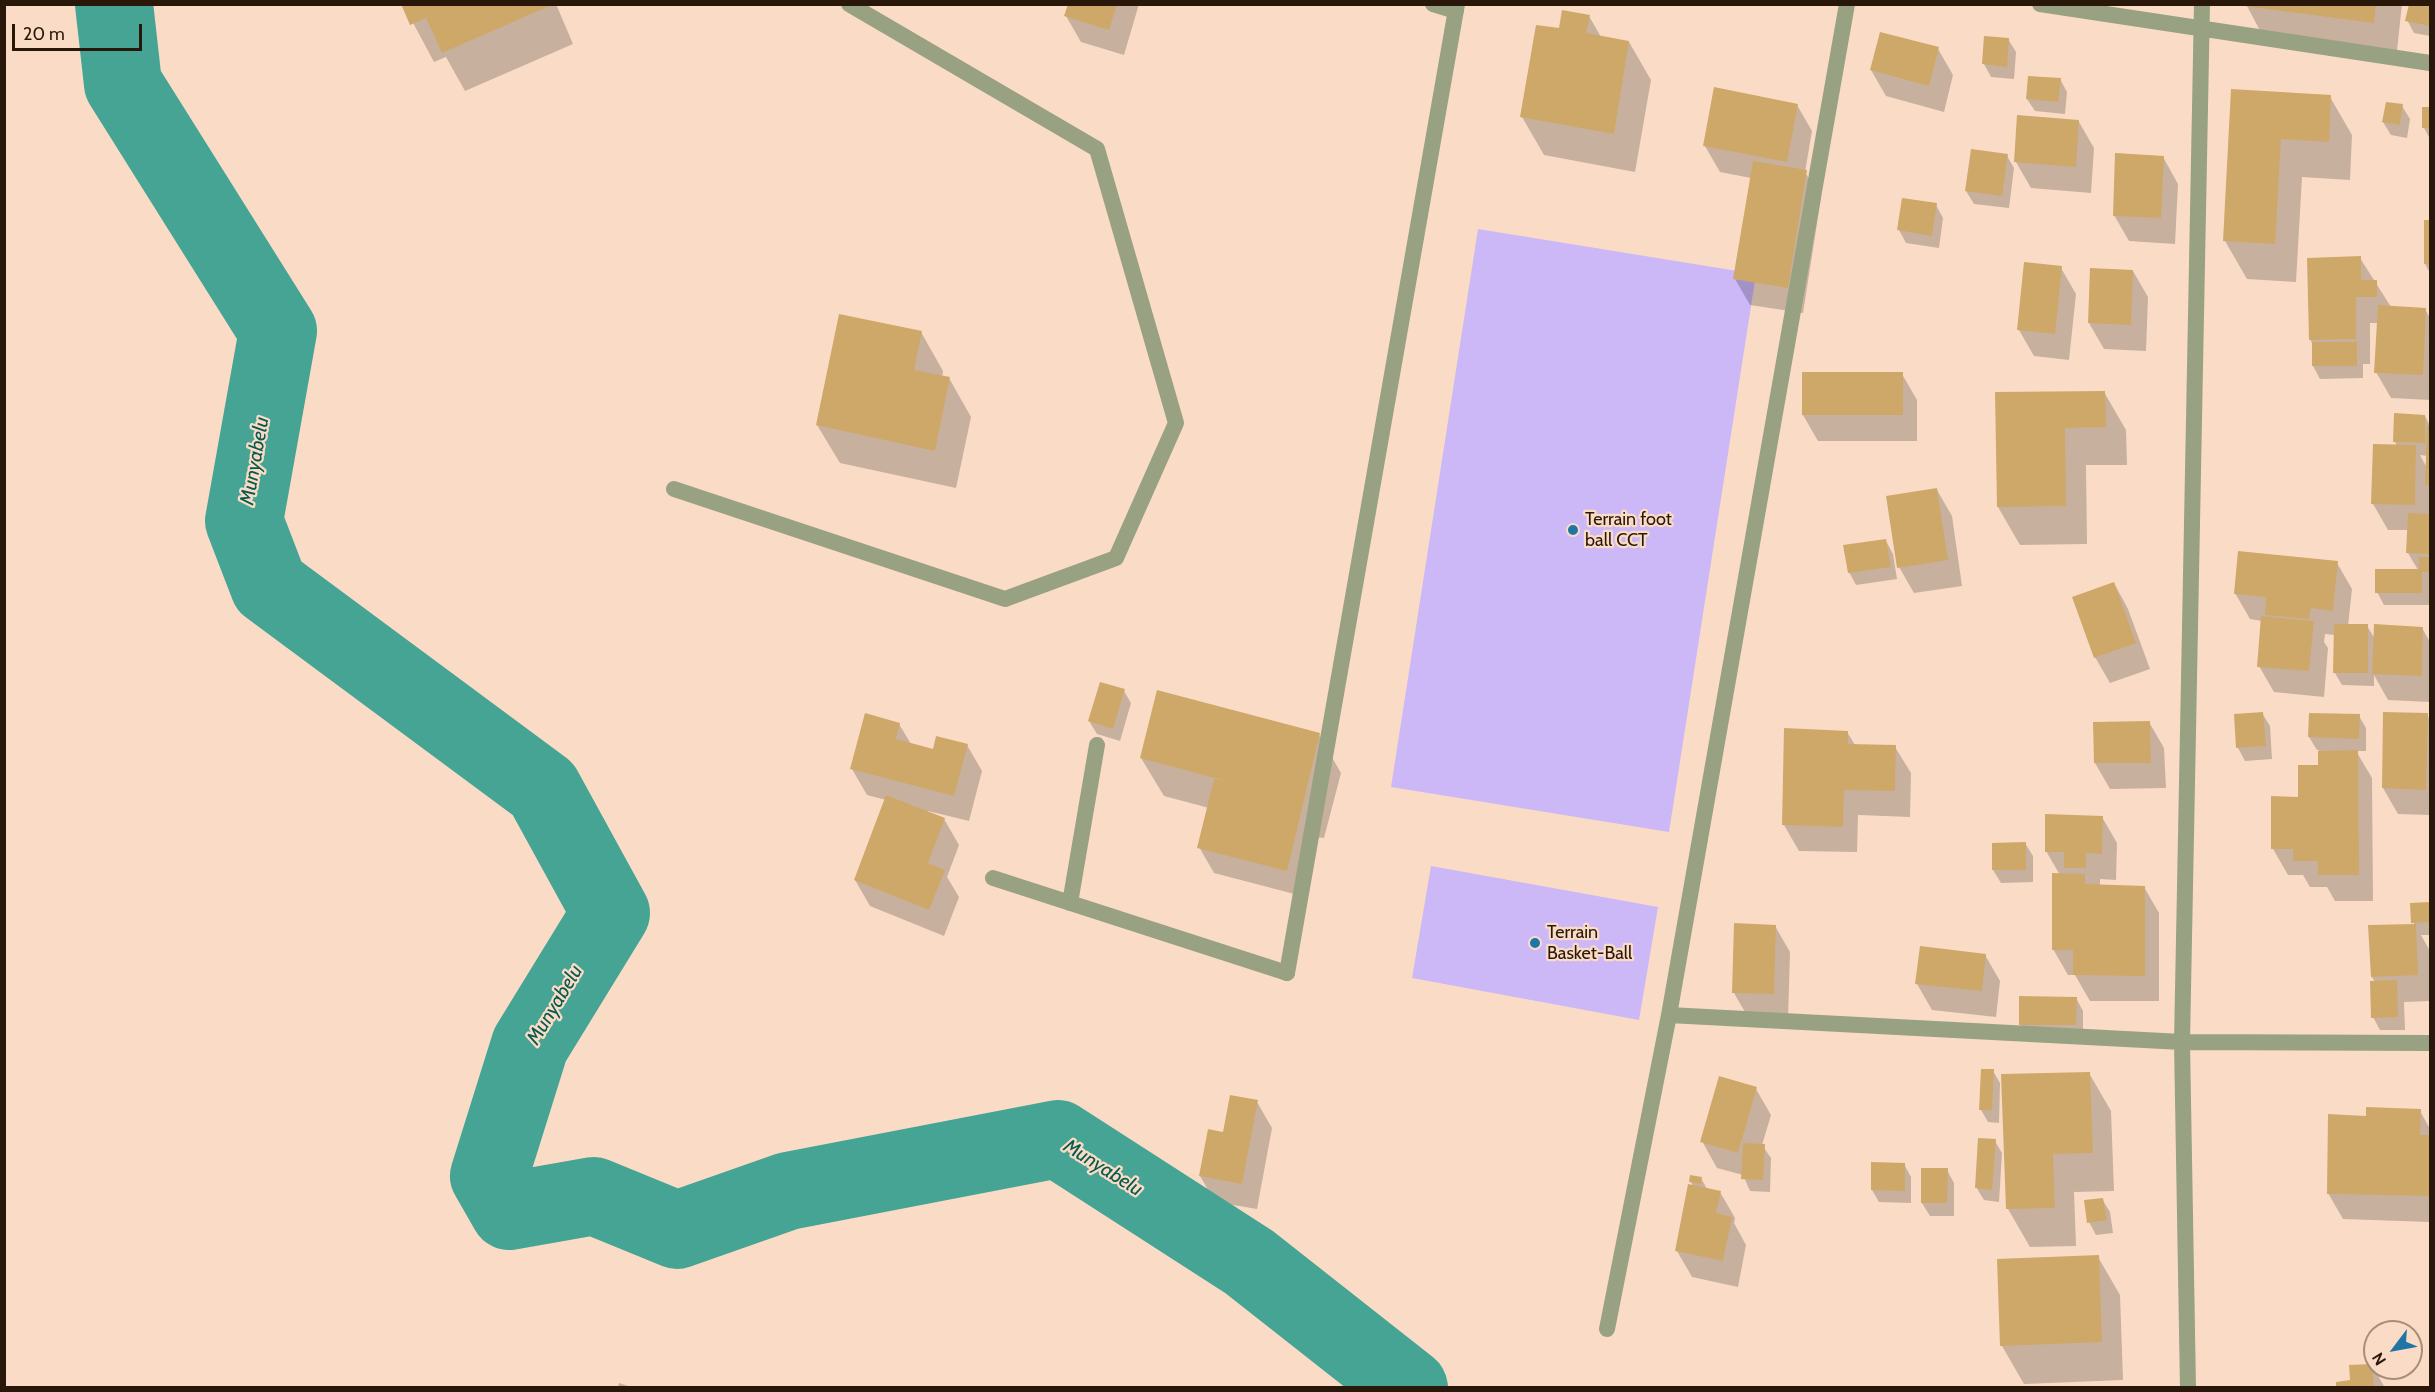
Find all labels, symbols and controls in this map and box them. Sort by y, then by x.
scale bar [15,12,146,50]
text: 20 m [23,23,65,45]
water label: Munyabelu [235,415,275,507]
place label: Terrain foot ball CCT [1585,509,1672,552]
marker: Terrain foot ball CCT [1566,523,1580,537]
place label: Terrain Basket-Ball [1547,922,1632,964]
marker: Terrain Basket-Ball [1528,936,1542,950]
water label: Munyabelu [522,961,588,1049]
water label: Munyabelu [1059,1134,1147,1202]
north arrow [2363,1320,2423,1380]
text: N [2368,1349,2390,1369]

